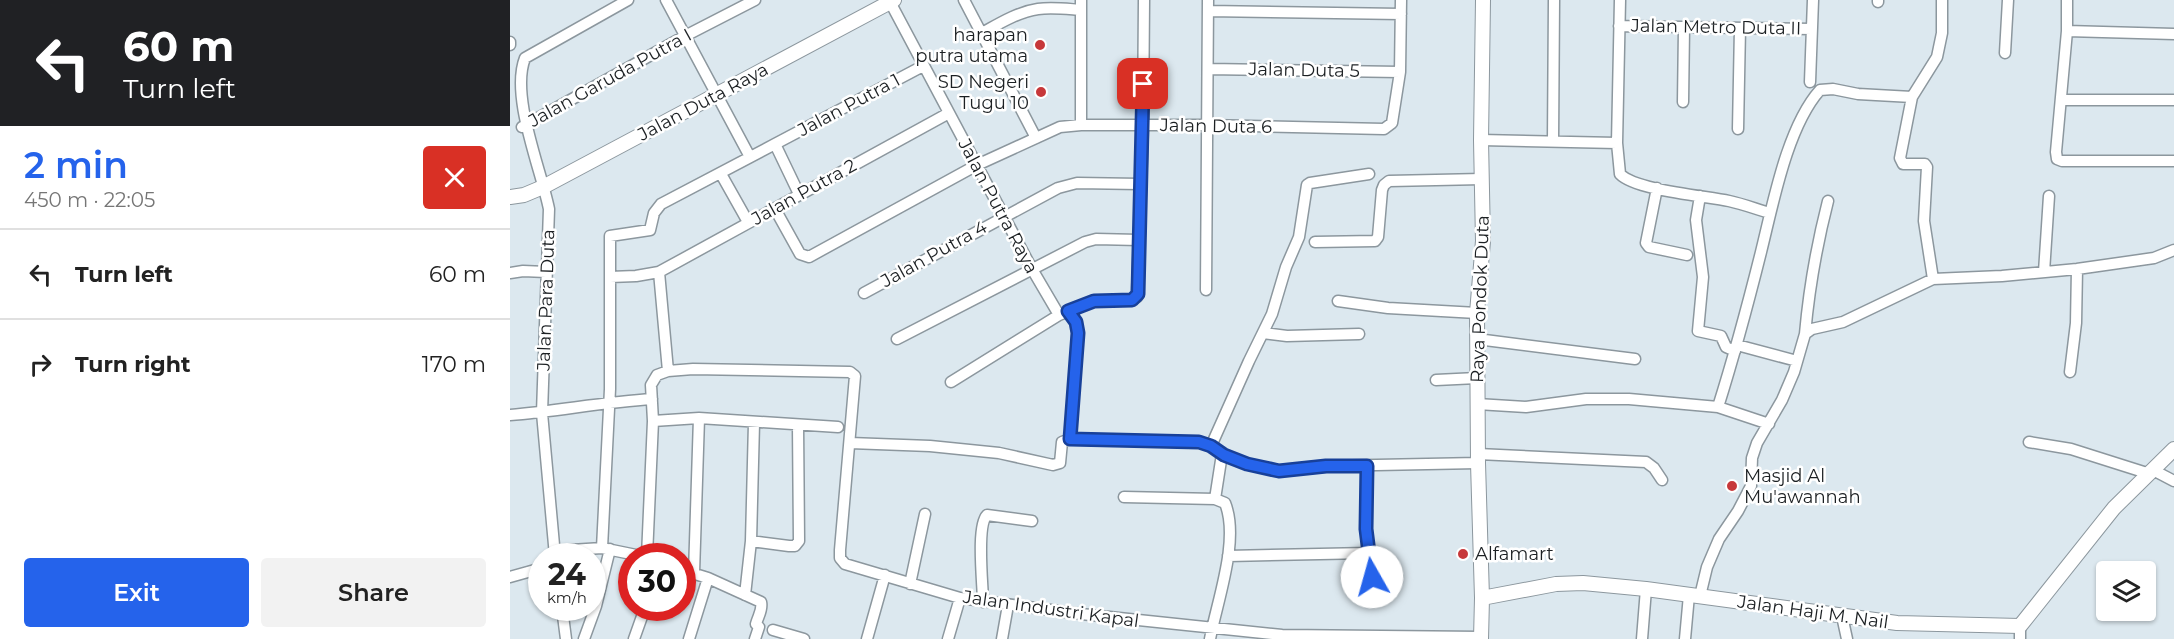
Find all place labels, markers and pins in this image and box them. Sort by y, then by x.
place label: harapan putra utama [915,24,1028,67]
marker: harapan putra utama [1033,38,1047,52]
pin [1117,58,1168,109]
place label: SD Negeri Tugu 10 [938,71,1029,114]
marker: SD Negeri Tugu 10 [1034,85,1048,99]
place label: Masjid Al Mu'awannah [1744,465,1861,508]
marker: Masjid Al Mu'awannah [1725,479,1739,493]
place label: Alfamart [1475,543,1554,565]
marker: Alfamart [1456,547,1470,561]

